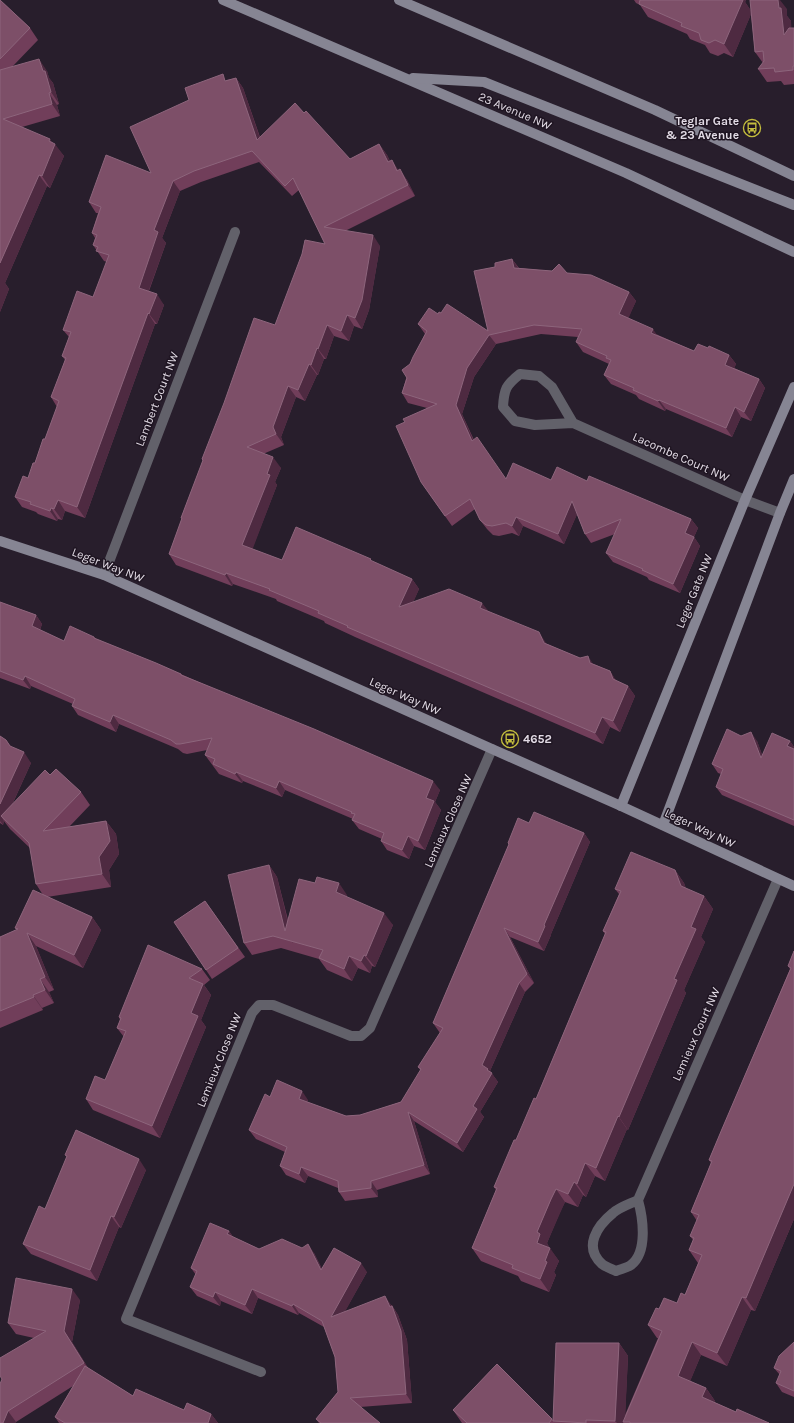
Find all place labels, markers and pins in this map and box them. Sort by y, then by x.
place label: Teglar Gate & 23 Avenue [665,114,739,142]
bus stop icon: Teglar Gate & 23 Avenue [742,118,762,138]
bus stop icon: 4652 [500,729,520,749]
place label: 4652 [523,732,552,746]

